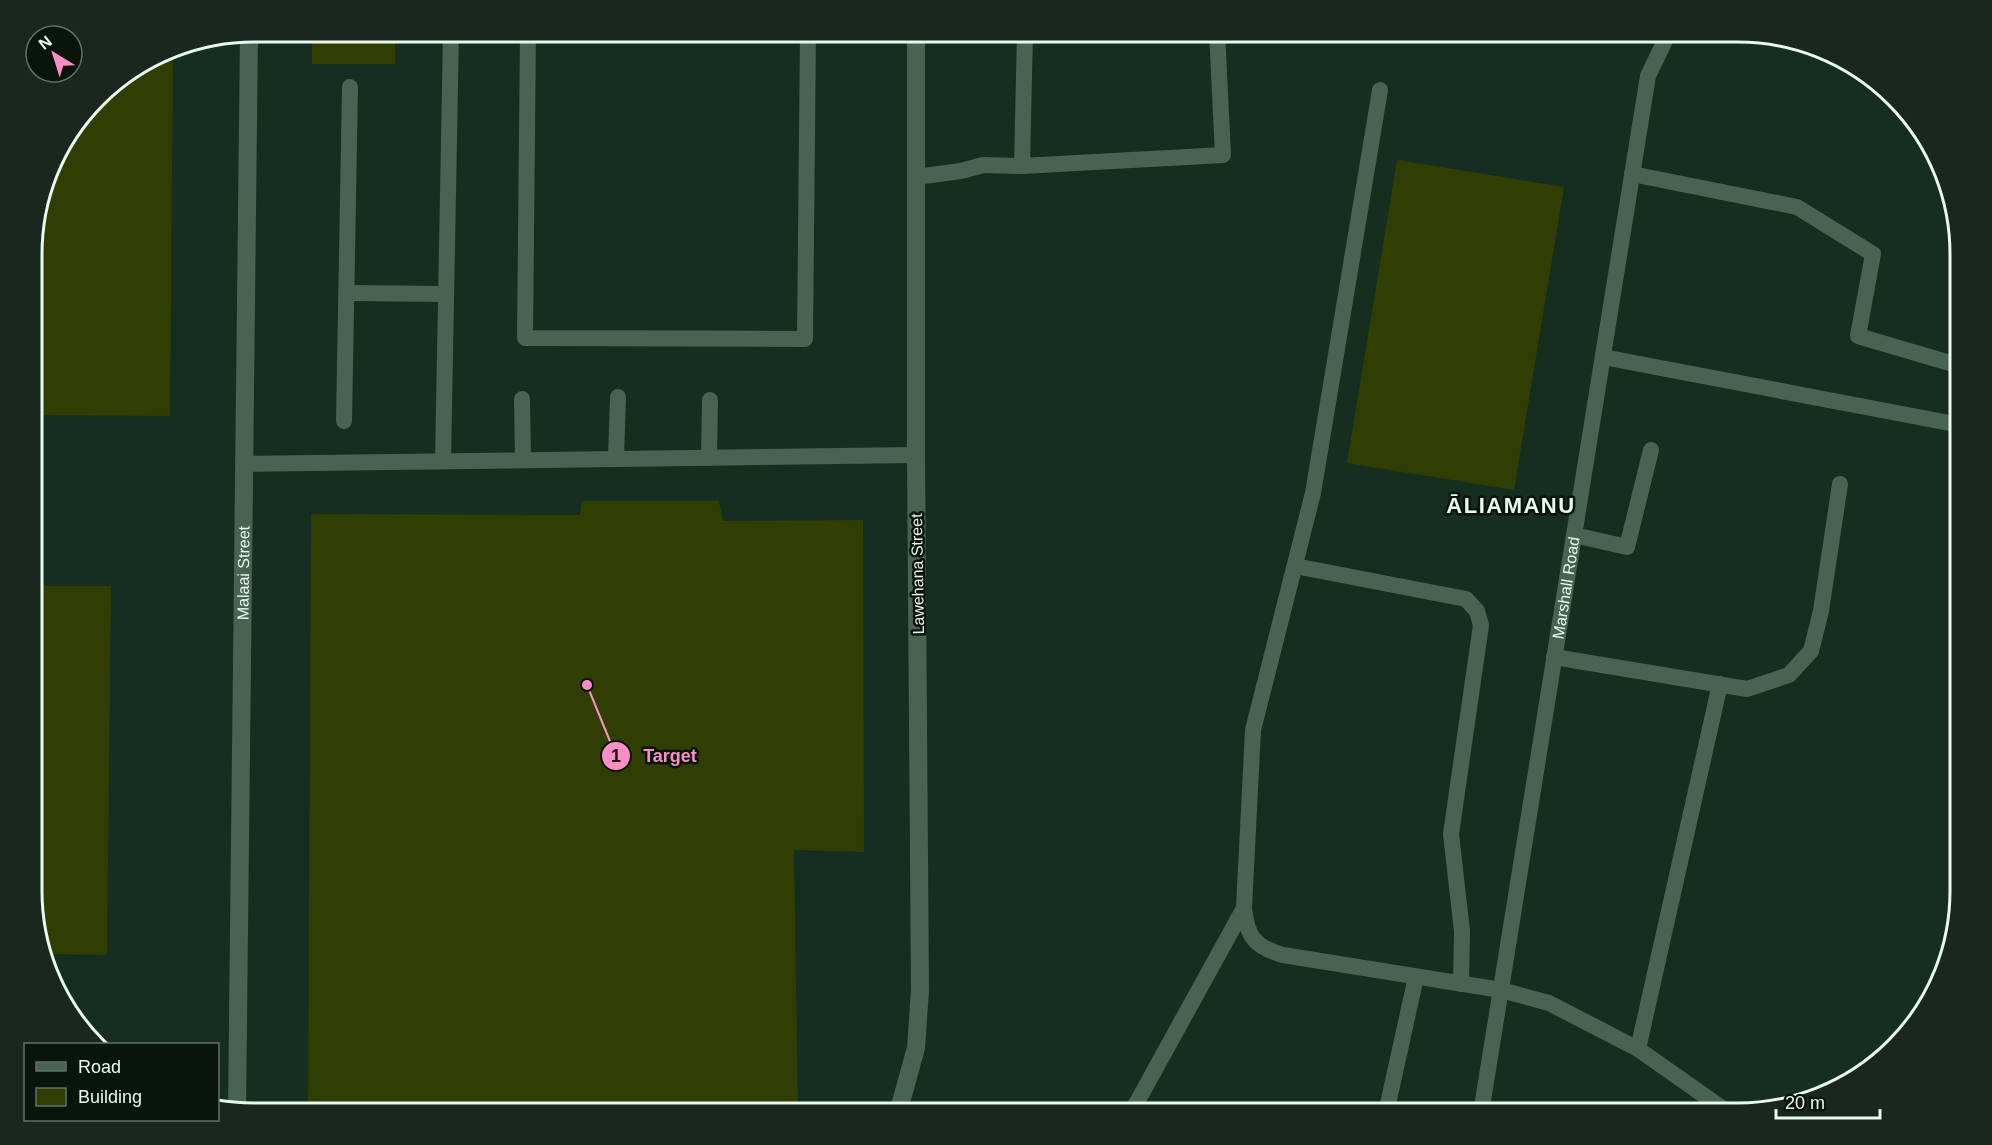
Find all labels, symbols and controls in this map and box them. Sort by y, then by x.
north arrow [24,24,84,84]
text: N [35,32,55,53]
district label: ĀLIAMANU [1446,493,1576,518]
street label: Lawehana Street [908,513,927,635]
street label: Malaai Street [234,525,253,620]
street label: Marshall Road [1549,536,1583,640]
callout: Target [601,738,709,774]
text: 1 [611,746,621,766]
text: Target [643,746,697,766]
legend [24,1043,219,1121]
text: Road [78,1057,121,1077]
scale bar [1776,1082,1880,1120]
text: Building [78,1087,142,1107]
text: 20 m [1785,1093,1825,1113]

